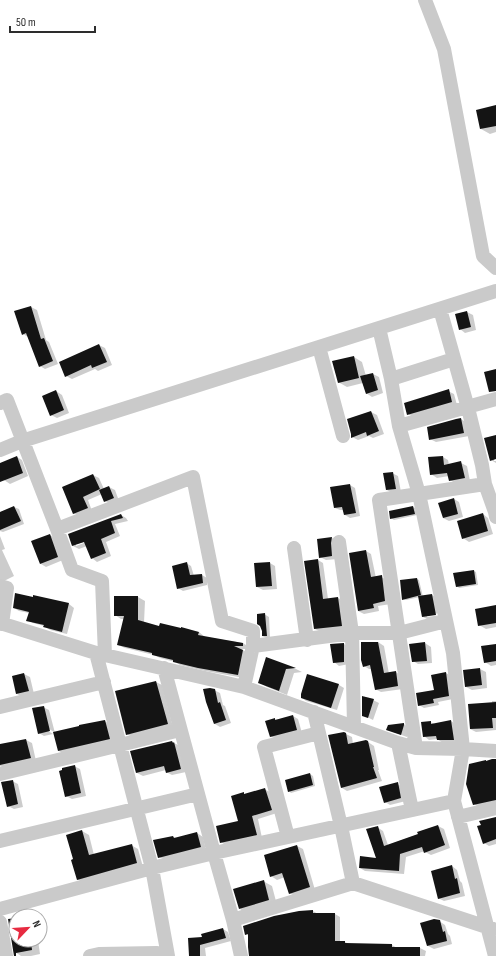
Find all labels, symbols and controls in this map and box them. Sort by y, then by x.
scale bar [10,8,95,34]
text: 50 m [16,15,36,30]
north arrow [8,908,48,948]
text: N [29,919,44,930]

